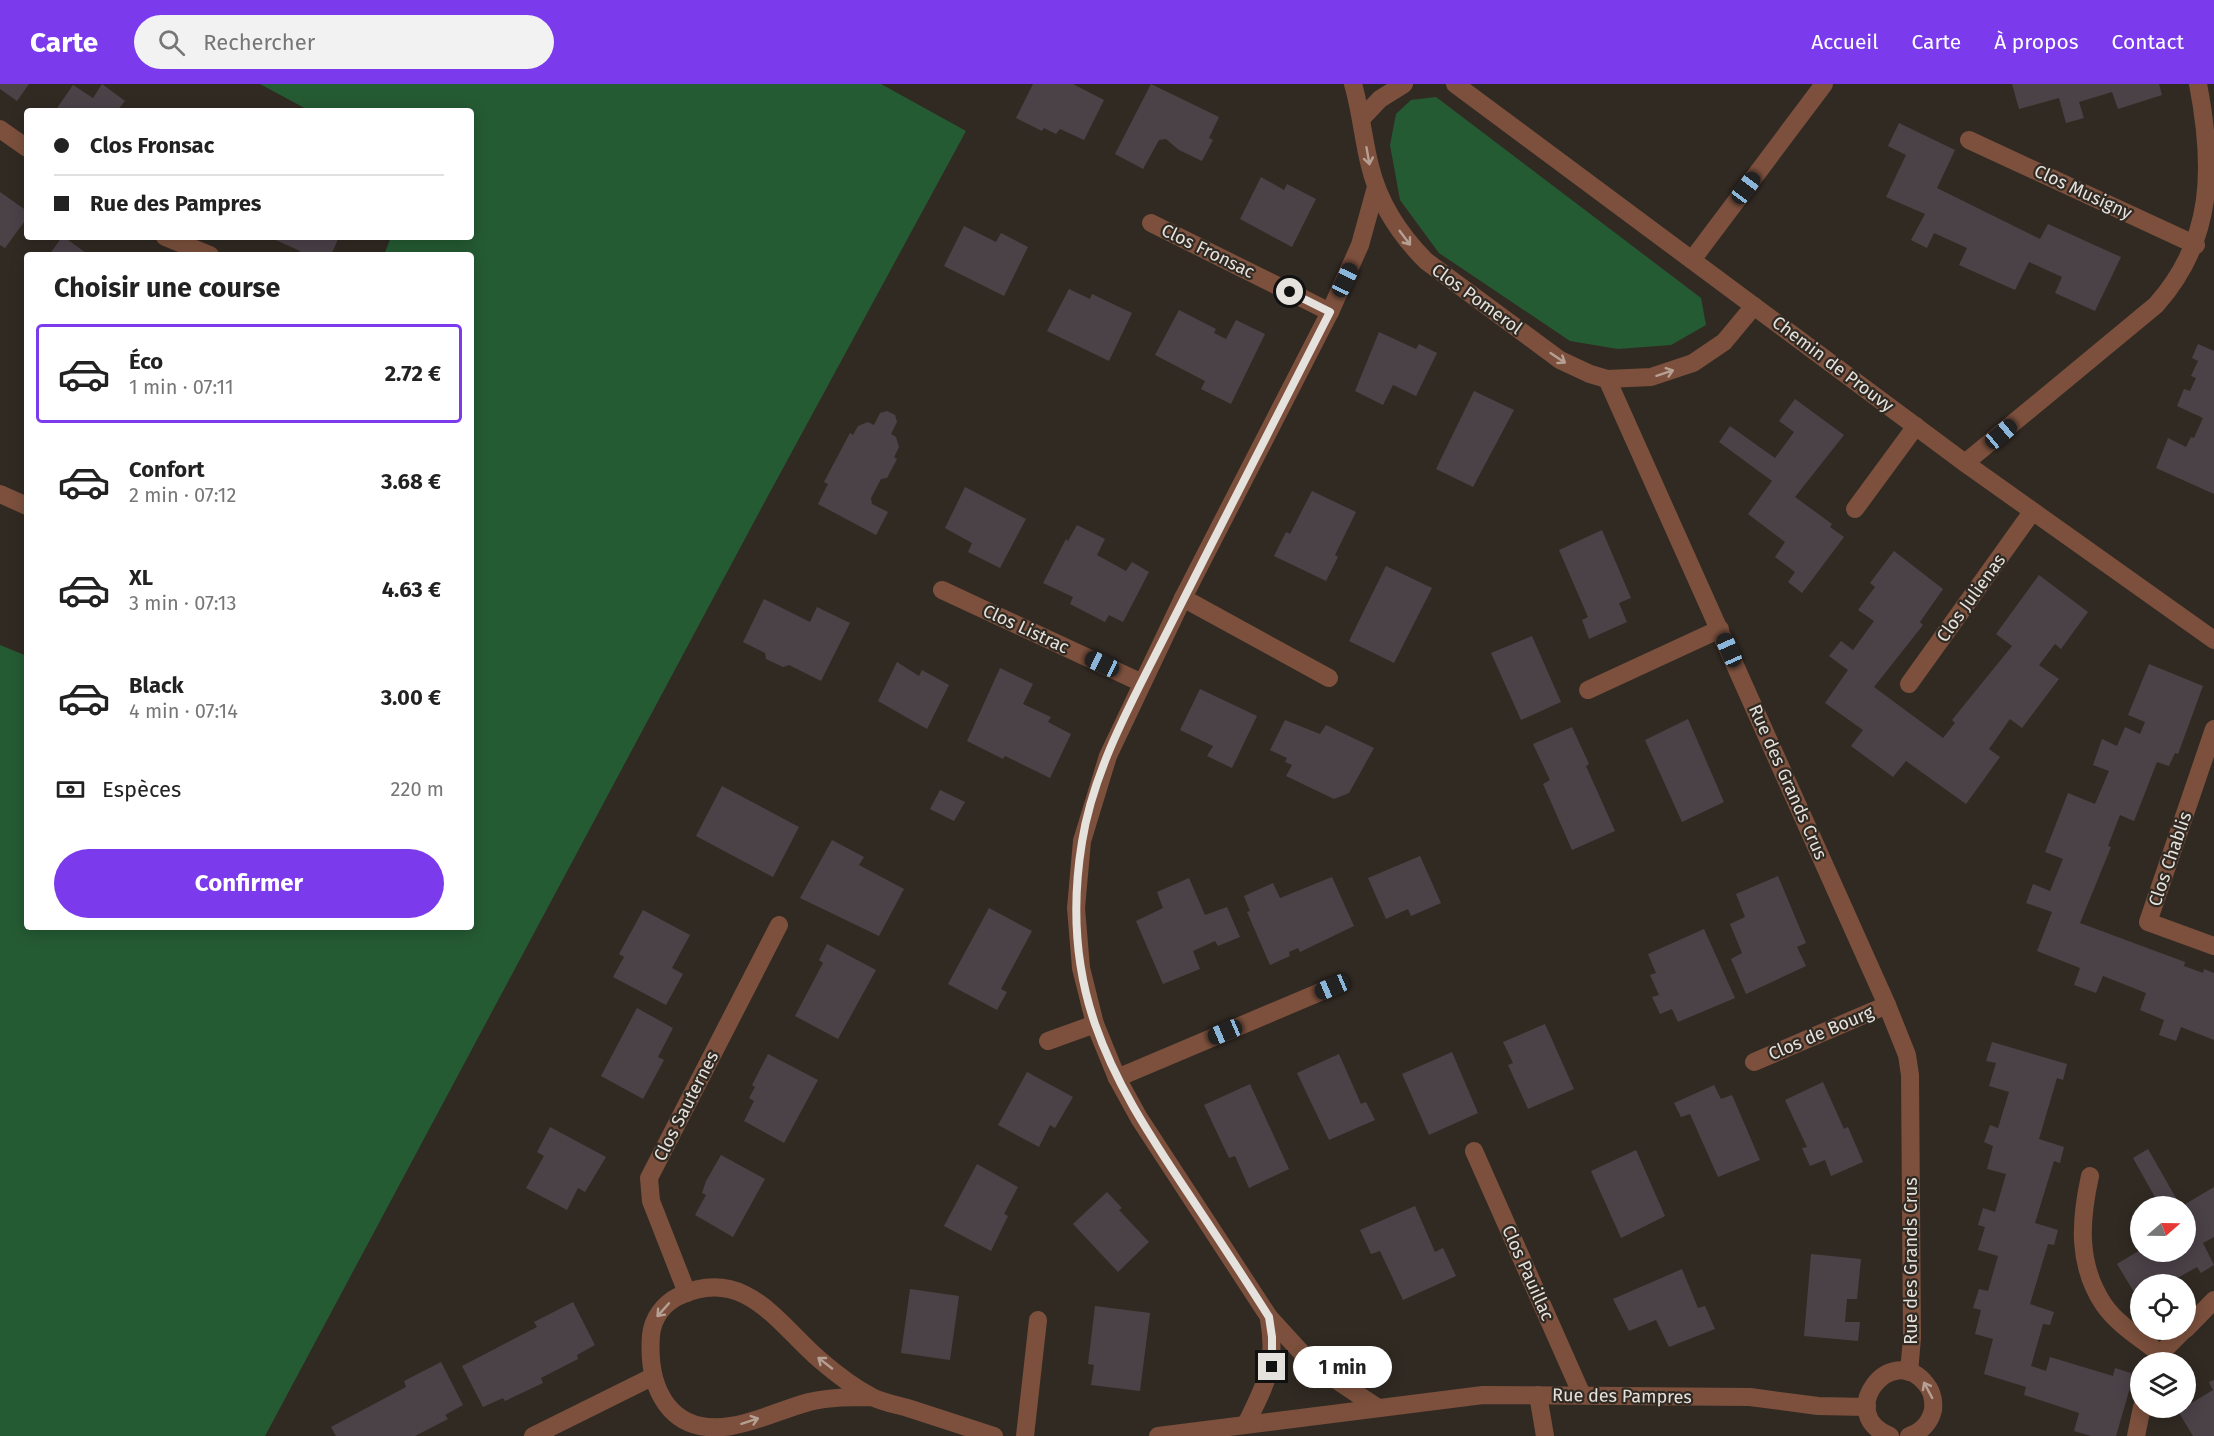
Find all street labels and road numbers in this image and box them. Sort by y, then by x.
street label: Clos Musigny [2031,160,2136,224]
street label: Clos Fronsac [1158,219,1259,283]
street label: Clos Pomerol [1427,259,1527,339]
street label: Chemin de Prouvy [1768,311,1898,417]
street label: Clos Julienas [1932,550,2010,646]
street label: Clos Listrac [979,599,1073,659]
street label: Rue des Grands Crus [1744,701,1832,863]
street label: Clos Chablis [2144,809,2196,909]
street label: Clos de Bourg [1765,1001,1877,1065]
street label: Clos Sauternes [649,1047,723,1165]
street label: Rue des Grands Crus [1900,1177,1922,1345]
street label: Clos Pauillac [1497,1222,1559,1325]
street label: Rue des Pampres [1552,1384,1692,1408]

